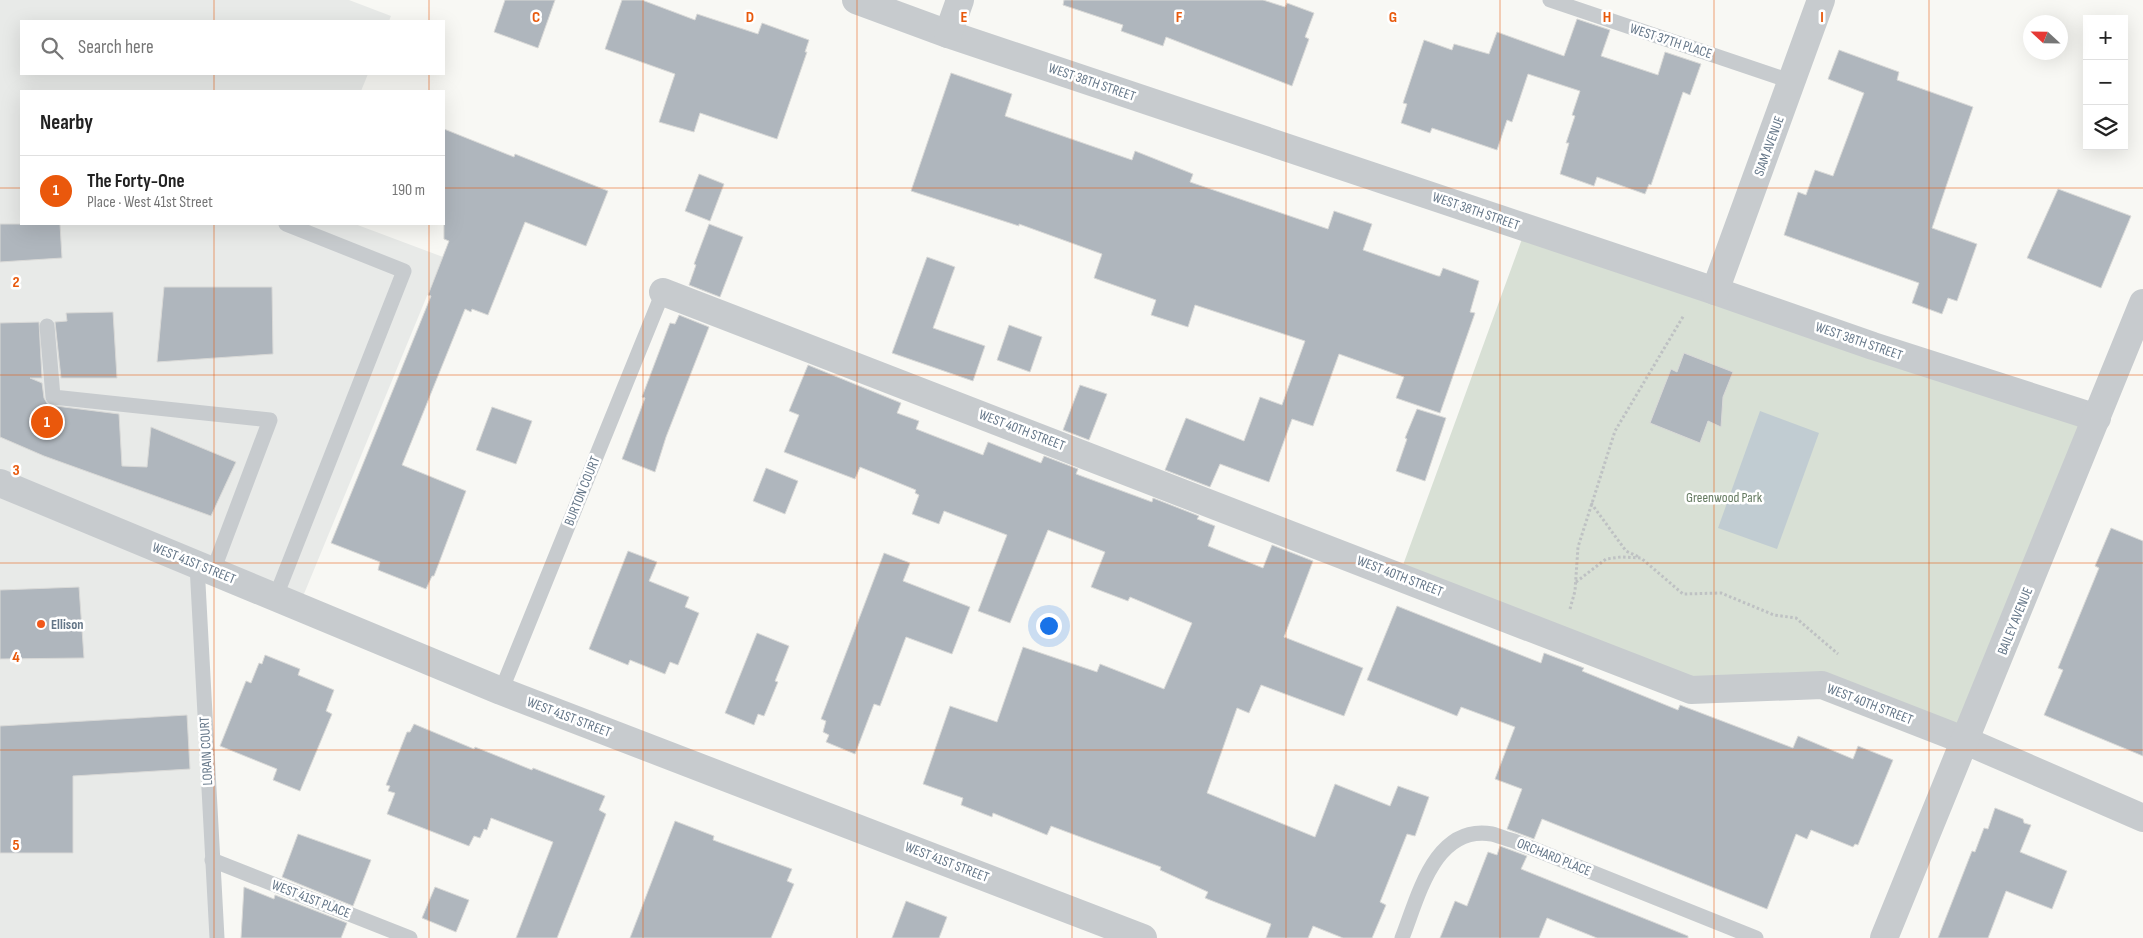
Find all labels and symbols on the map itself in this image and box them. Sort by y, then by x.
text: C [532,8,540,27]
text: D [746,8,754,27]
text: E [961,8,968,27]
text: F [1176,8,1183,27]
text: G [1389,8,1397,27]
text: H [1603,8,1611,27]
text: I [1820,8,1824,27]
north arrow [2023,15,2068,60]
street label: WEST 37TH PLACE [1628,20,1714,62]
street label: WEST 38TH STREET [1046,59,1138,105]
street label: SIAM AVENUE [1750,113,1788,178]
street label: WEST 38TH STREET [1430,188,1522,234]
text: 2 [12,273,20,292]
street label: WEST 38TH STREET [1813,318,1905,364]
pin: 1 [31,403,63,441]
street label: WEST 40TH STREET [977,406,1068,454]
street label: BURTON COURT [560,453,604,528]
text: 3 [12,461,20,480]
park label: Greenwood Park [1686,489,1763,506]
street label: WEST 41ST STREET [150,539,239,588]
street label: WEST 40TH STREET [1355,552,1446,600]
street label: BAILEY AVENUE [1994,584,2036,657]
your location [1036,613,1062,639]
place label: Ellison [51,616,84,633]
marker: Ellison [35,618,47,630]
text: 4 [12,648,20,667]
street label: WEST 40TH STREET [1825,680,1916,728]
street label: WEST 41ST STREET [525,693,614,741]
street label: LORAIN COURT [196,716,216,786]
street label: ORCHARD PLACE [1514,834,1594,880]
text: 5 [12,836,20,855]
street label: WEST 41ST STREET [903,838,992,886]
street label: WEST 41ST PLACE [269,876,353,922]

